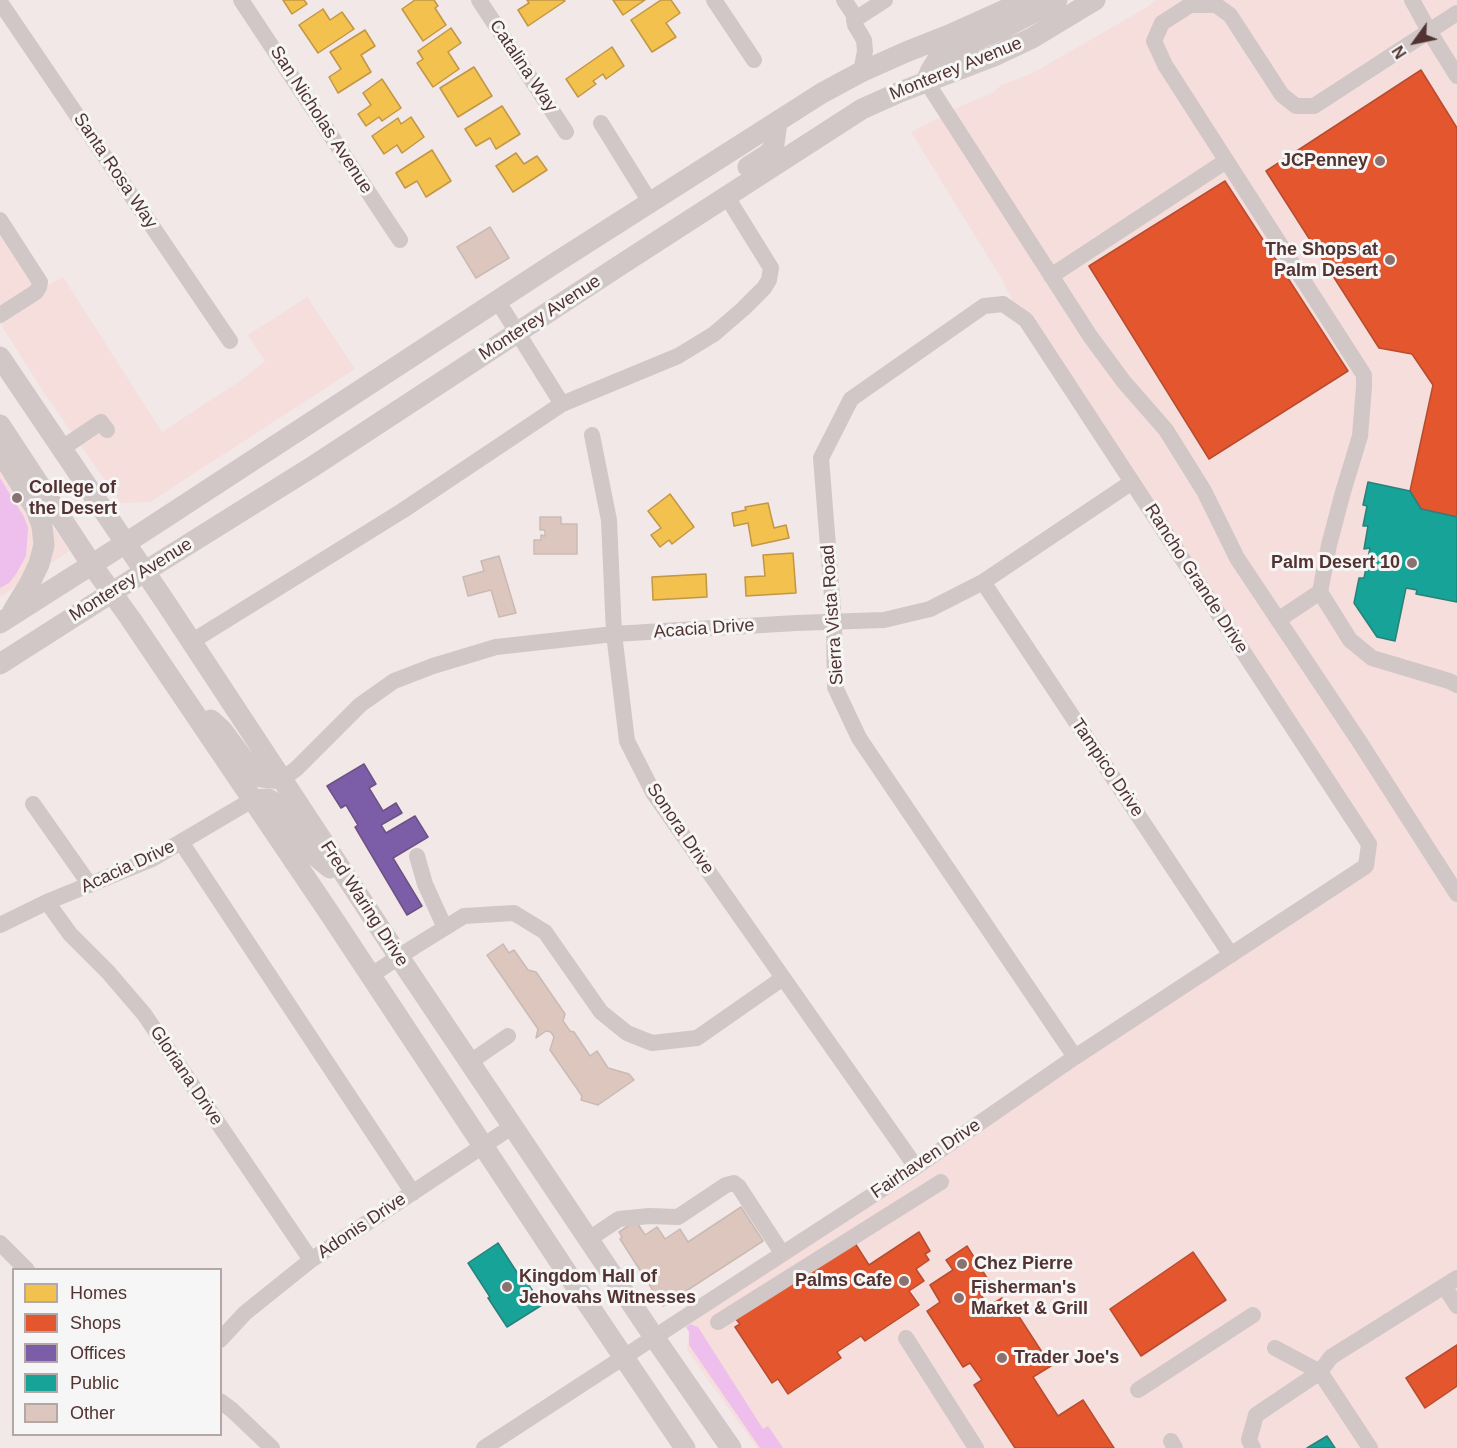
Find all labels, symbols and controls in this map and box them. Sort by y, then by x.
north arrow [1385,12,1445,72]
street label: Catalina Way [484,16,562,116]
street label: Monterey Avenue [887,33,1025,105]
street label: San Nicholas Avenue [265,42,377,198]
text: N [1389,43,1410,62]
street label: Santa Rosa Way [68,109,162,233]
place label: JCPenney [1281,150,1368,172]
marker: JCPenney [1373,154,1387,168]
place label: The Shops at Palm Desert [1265,239,1378,282]
marker: The Shops at Palm Desert [1383,253,1397,267]
street label: Monterey Avenue [475,271,605,365]
place label: College of the Desert [29,477,117,520]
marker: College of the Desert [10,491,24,505]
street label: Rancho Grande Drive [1140,500,1252,658]
street label: Monterey Avenue [66,534,196,626]
street label: Sierra Vista Road [817,544,849,686]
place label: Palm Desert 10 [1271,552,1400,574]
marker: Palm Desert 10 [1405,556,1419,570]
street label: Acacia Drive [653,615,755,643]
street label: Tampico Drive [1066,715,1148,821]
street label: Sonora Drive [642,779,718,879]
street label: Acacia Drive [78,836,178,898]
street label: Fred Waring Drive [315,837,413,971]
street label: Gloriana Drive [145,1022,227,1130]
street label: Fairhaven Drive [867,1115,985,1203]
street label: Adonis Drive [314,1189,410,1263]
place label: Chez Pierre [974,1253,1073,1275]
marker: Chez Pierre [955,1257,969,1271]
place label: Kingdom Hall of Jehovahs Witnesses [519,1266,696,1308]
legend [12,1268,222,1436]
place label: Palms Cafe [795,1270,892,1292]
marker: Palms Cafe [897,1274,911,1288]
place label: Fisherman's Market & Grill [971,1277,1088,1320]
marker: Kingdom Hall of Jehovahs Witnesses [500,1280,514,1294]
text: Homes [70,1283,127,1303]
marker: Fisherman's Market & Grill [952,1291,966,1305]
text: Shops [70,1313,121,1333]
text: Offices [70,1343,126,1363]
place label: Trader Joe's [1014,1347,1119,1369]
marker: Trader Joe's [995,1351,1009,1365]
text: Public [70,1373,119,1393]
text: Other [70,1403,115,1423]

